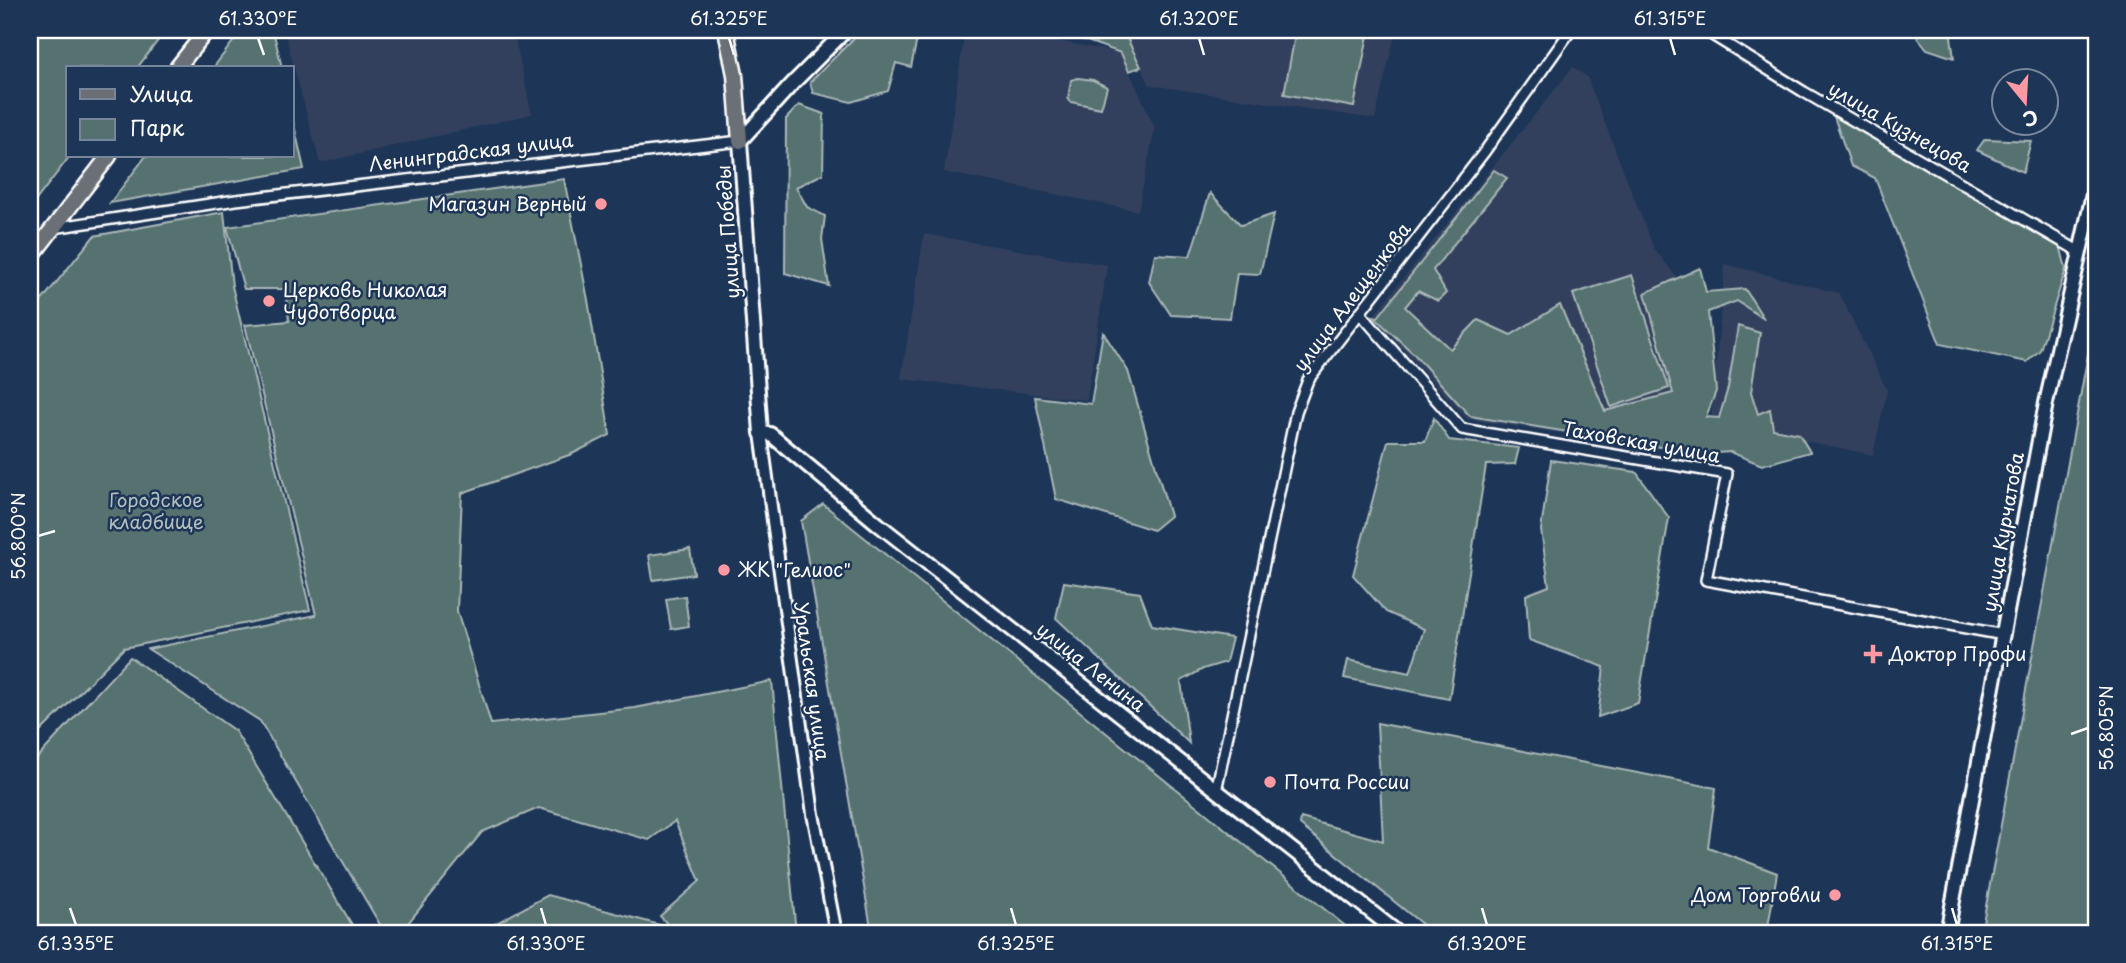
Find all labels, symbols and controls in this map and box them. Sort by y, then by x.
text: 61.330°E [219,4,297,31]
text: 61.325°E [690,4,768,31]
text: 61.320°E [1159,4,1239,31]
text: 61.315°E [1634,4,1706,31]
legend [66,66,294,158]
north arrow [1990,66,2060,136]
street label: улица Кузнецова [1824,74,1977,179]
text: Улица [130,77,193,109]
text: С [2019,104,2042,135]
text: Парк [130,111,185,143]
street label: Ленинградская улица [367,125,575,177]
street label: улица Победы [708,164,746,300]
place label: Магазин Верный [428,189,587,217]
marker: Магазин Верный [593,196,609,212]
street label: улица Алещенкова [1286,216,1417,377]
place label: Церковь Николая Чудотворца [283,275,448,325]
marker: Церковь Николая Чудотворца [261,293,277,309]
street label: Таховская улица [1560,413,1723,469]
street label: улица Курчатова [1974,450,2030,614]
park label: Городское кладбище [108,485,204,535]
text: 56.800°N [4,492,31,580]
place label: ЖК "Гелиос" [737,555,851,583]
marker: ЖК "Гелиос" [716,562,732,578]
street label: Уральская улица [788,600,838,762]
street label: улица Ленина [1031,615,1152,718]
place label: Доктор Профи [1888,639,2027,667]
marker: Доктор Профи [1863,644,1883,664]
text: 56.805°N [2092,685,2119,771]
place label: Почта России [1284,767,1409,795]
marker: Почта России [1262,774,1278,790]
place label: Дом Торговли [1690,880,1821,908]
marker: Дом Торговли [1827,887,1843,903]
text: 61.335°E [38,929,114,956]
text: 61.330°E [507,929,585,956]
text: 61.325°E [977,929,1055,956]
text: 61.320°E [1447,929,1527,956]
text: 61.315°E [1921,929,1993,956]

